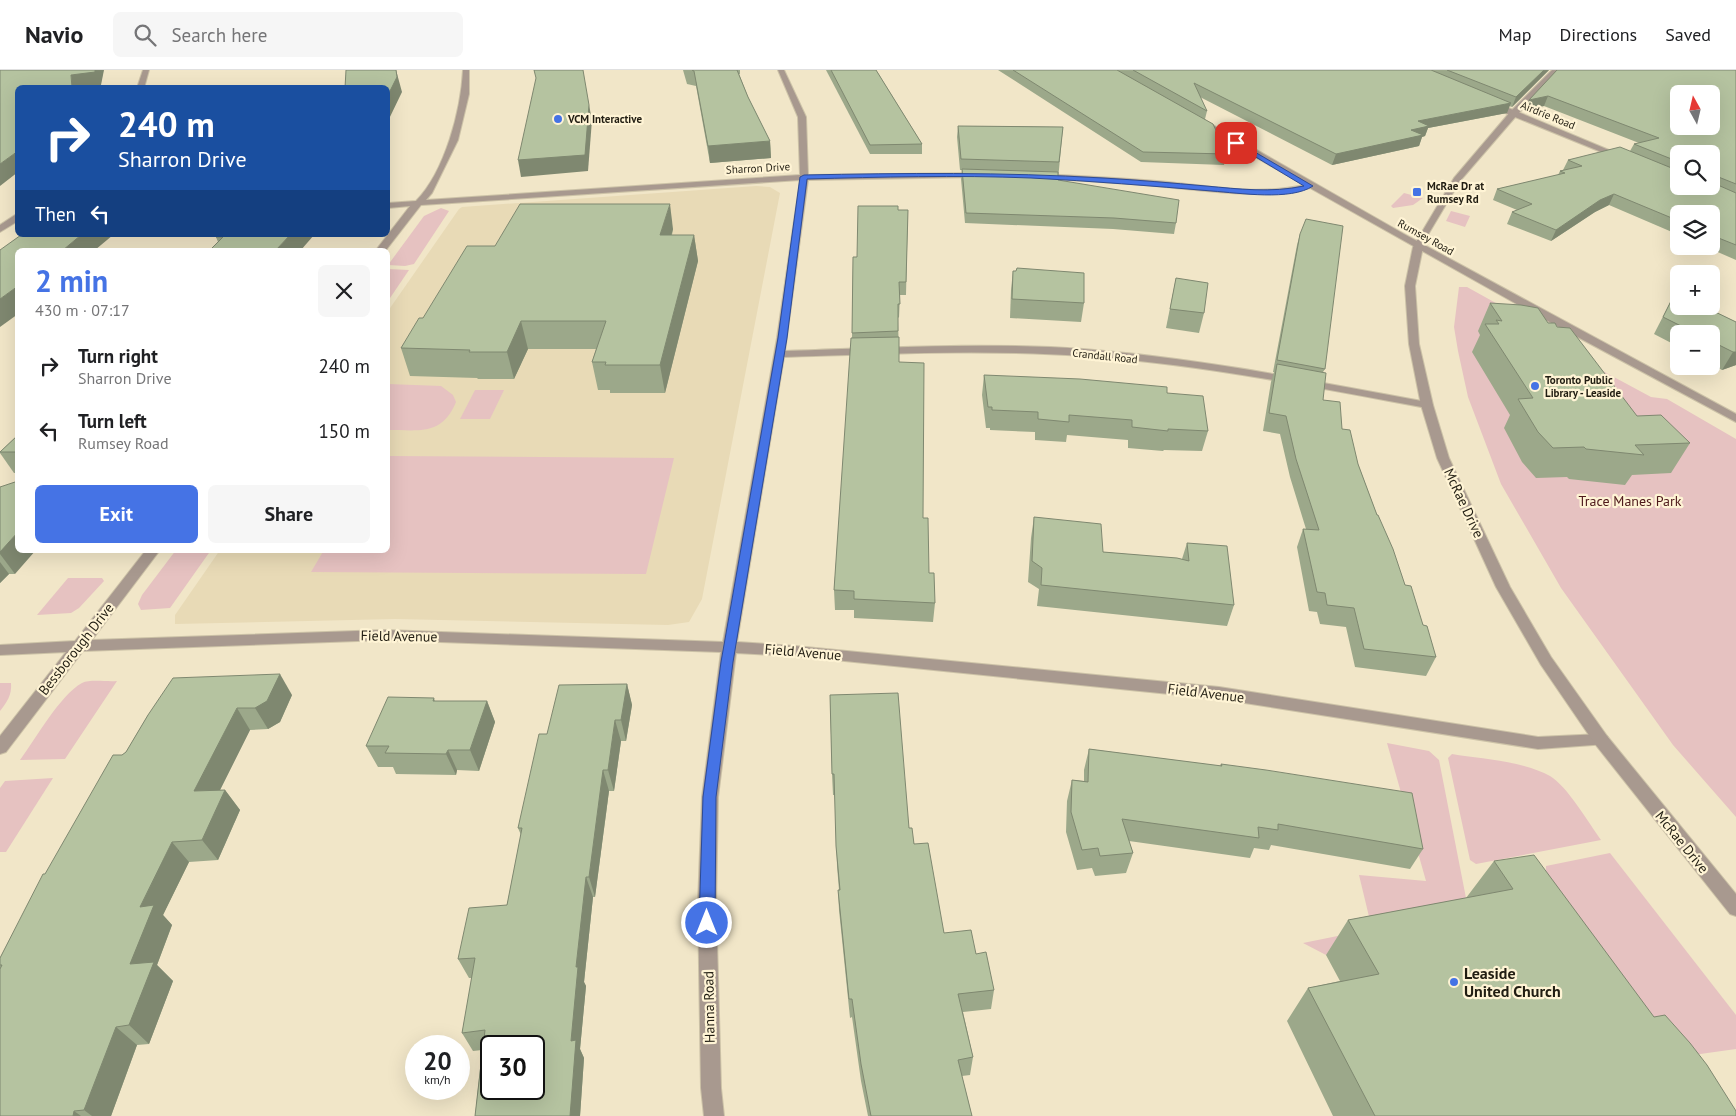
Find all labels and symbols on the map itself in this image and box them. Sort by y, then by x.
north arrow [1670,85,1720,135]
street label: Airdrie Road [1519,98,1577,132]
place label: VCM Interactive [567,112,642,126]
marker: VCM Interactive [552,113,564,125]
pin [1215,122,1257,164]
street label: Sharron Drive [726,159,791,177]
place label: McRae Dr at Rumsey Rd [1427,179,1484,206]
marker: McRae Dr at Rumsey Rd [1411,186,1423,198]
street label: Rumsey Road [1395,216,1457,258]
street label: Crandall Road [1072,346,1138,366]
place label: Toronto Public Library - Leaside [1545,373,1622,400]
marker: Toronto Public Library - Leaside [1529,380,1541,392]
street label: McRae Drive [1440,465,1488,541]
park label: Trace Manes Park [1578,492,1682,510]
street label: Bessborough Drive [34,599,118,699]
street label: Field Avenue [360,626,438,646]
street label: Field Avenue [764,640,842,664]
street label: Field Avenue [1167,679,1245,707]
street label: McRae Drive [1651,807,1713,877]
position arrow [680,896,732,948]
place label: Leaside United Church [1464,963,1561,1001]
street label: Hanna Road [699,971,719,1043]
marker: Leaside United Church [1448,976,1460,988]
speed limit sign: 30 [480,1035,545,1100]

